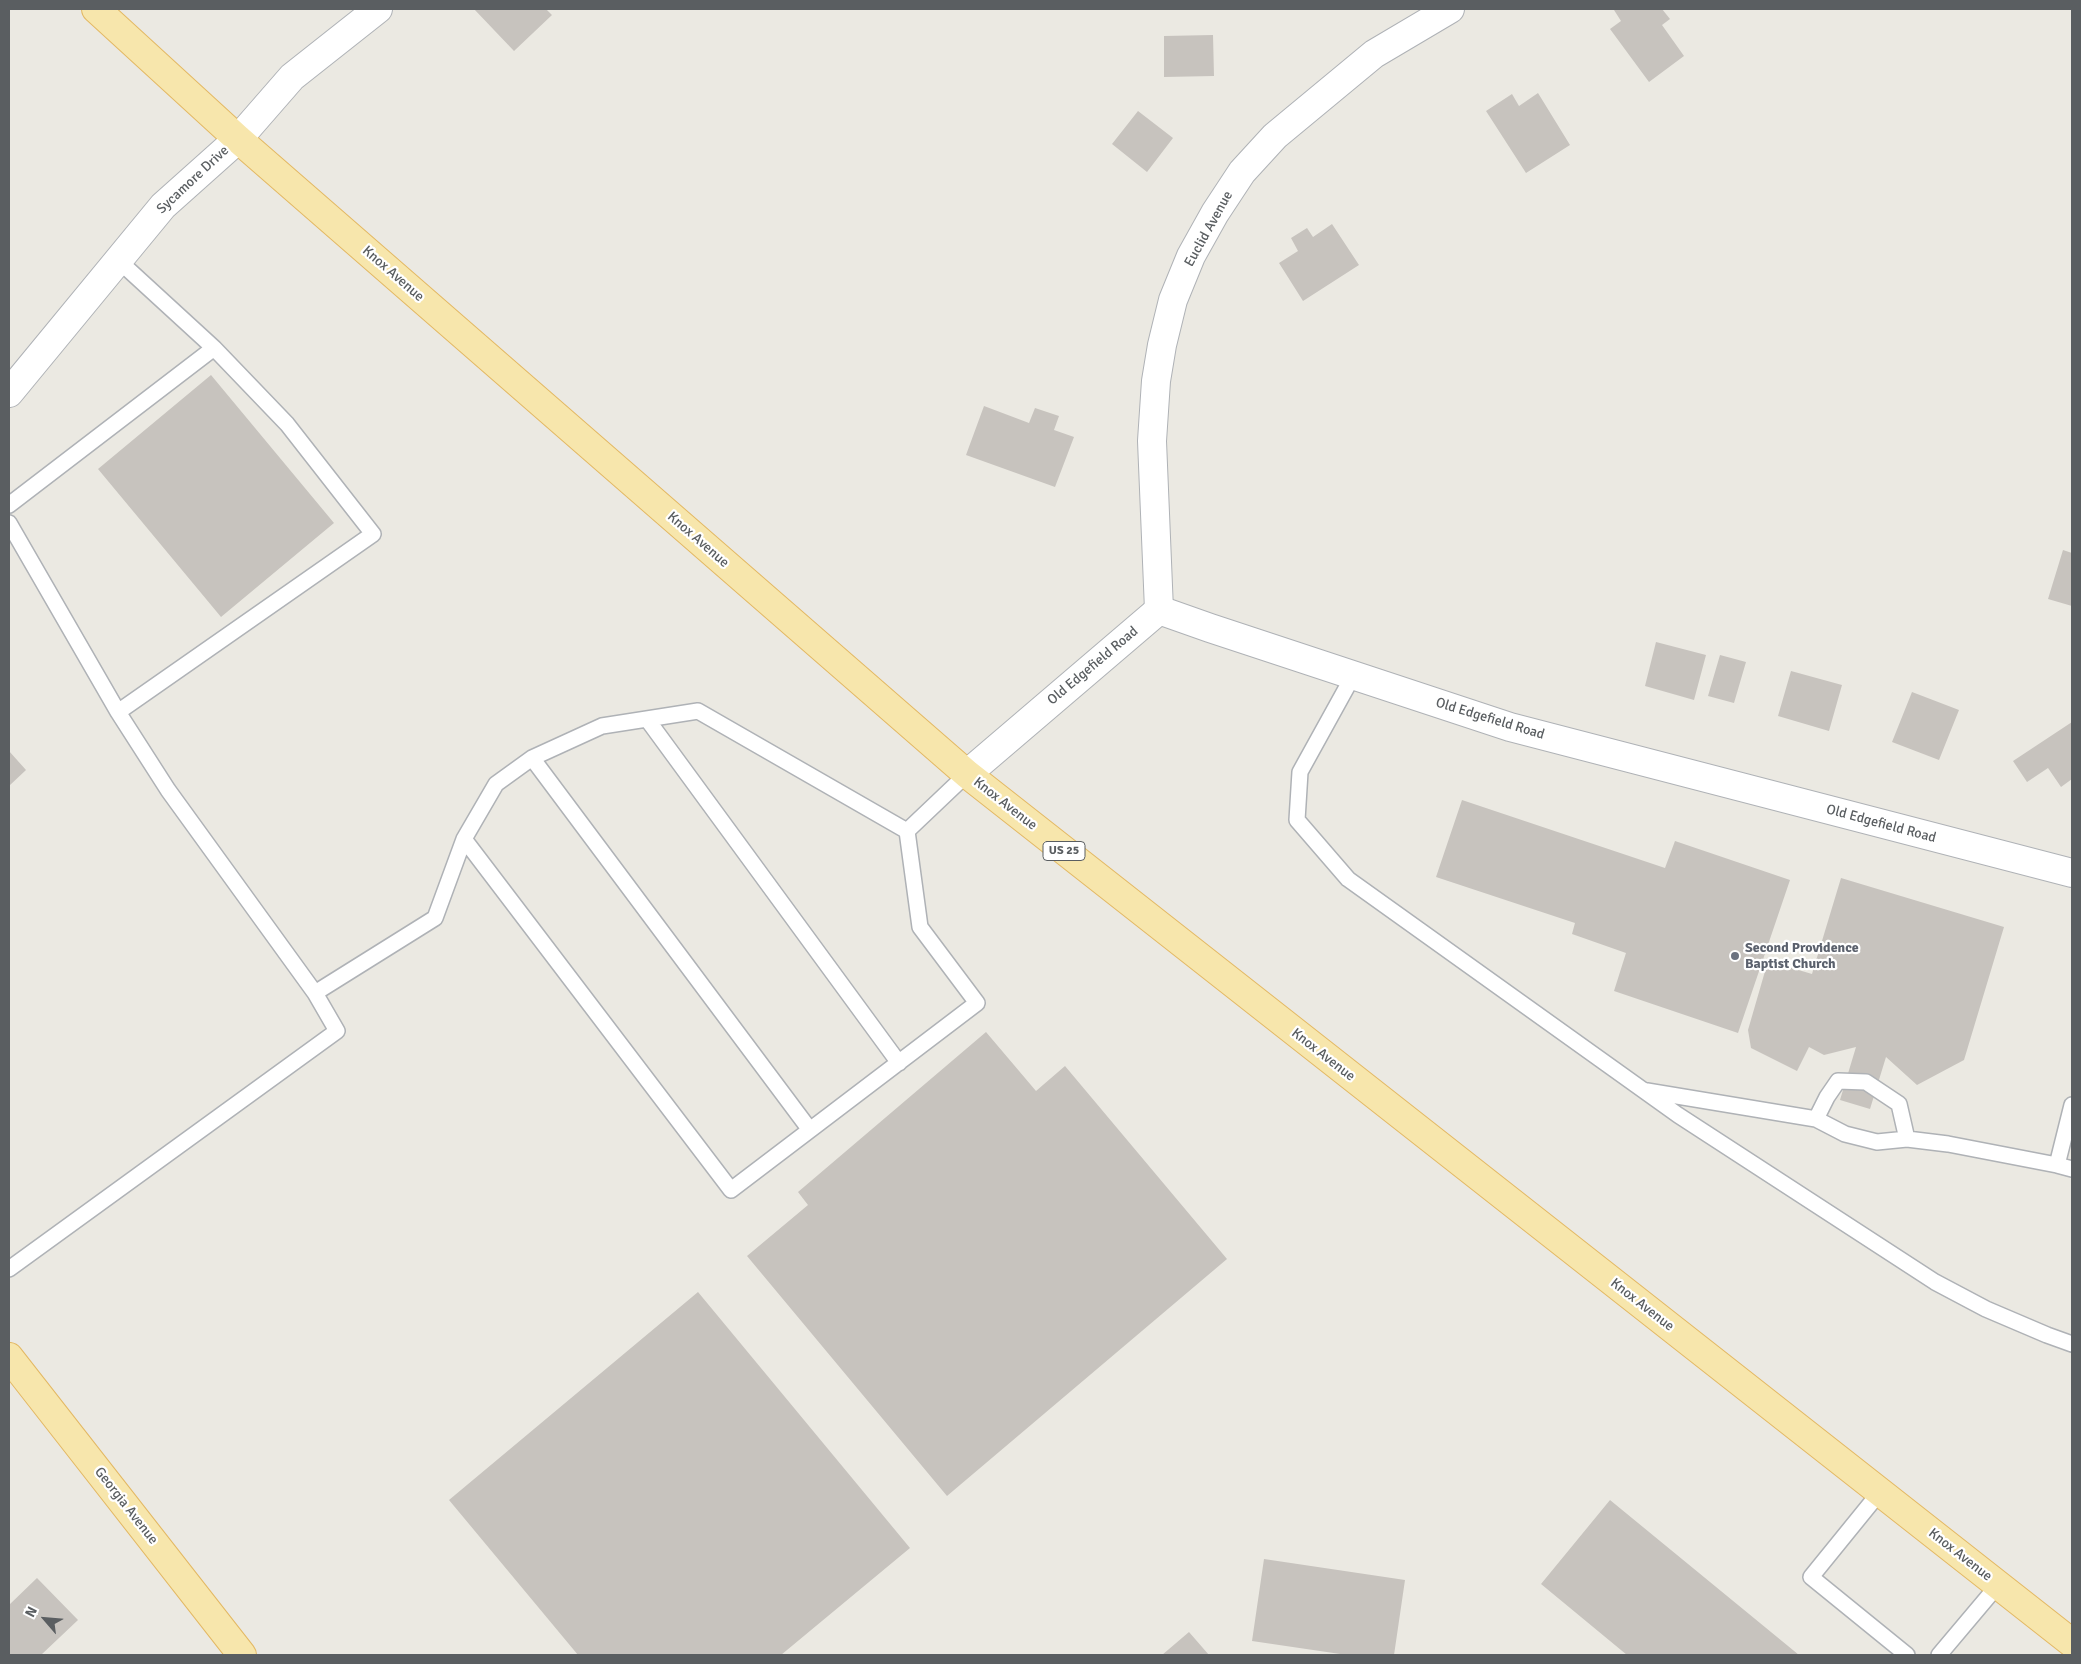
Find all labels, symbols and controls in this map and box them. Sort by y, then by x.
street label: Sycamore Drive [154,142,232,218]
street label: Euclid Avenue [1181,188,1237,270]
street label: Knox Avenue [359,243,427,305]
street label: Knox Avenue [664,509,732,571]
street label: Old Edgefield Road [1044,623,1142,709]
street label: Old Edgefield Road [1434,694,1546,744]
street label: Knox Avenue [970,774,1040,834]
street label: Old Edgefield Road [1824,801,1938,847]
road number: US 25 [1043,841,1085,860]
place label: Second Providence Baptist Church [1745,940,1859,972]
marker: Second Providence Baptist Church [1729,950,1741,962]
street label: Knox Avenue [1288,1025,1358,1085]
street label: Knox Avenue [1607,1275,1677,1335]
street label: Georgia Avenue [91,1464,161,1548]
street label: Knox Avenue [1925,1525,1995,1585]
north arrow [20,1594,70,1644]
text: N [21,1604,41,1620]

